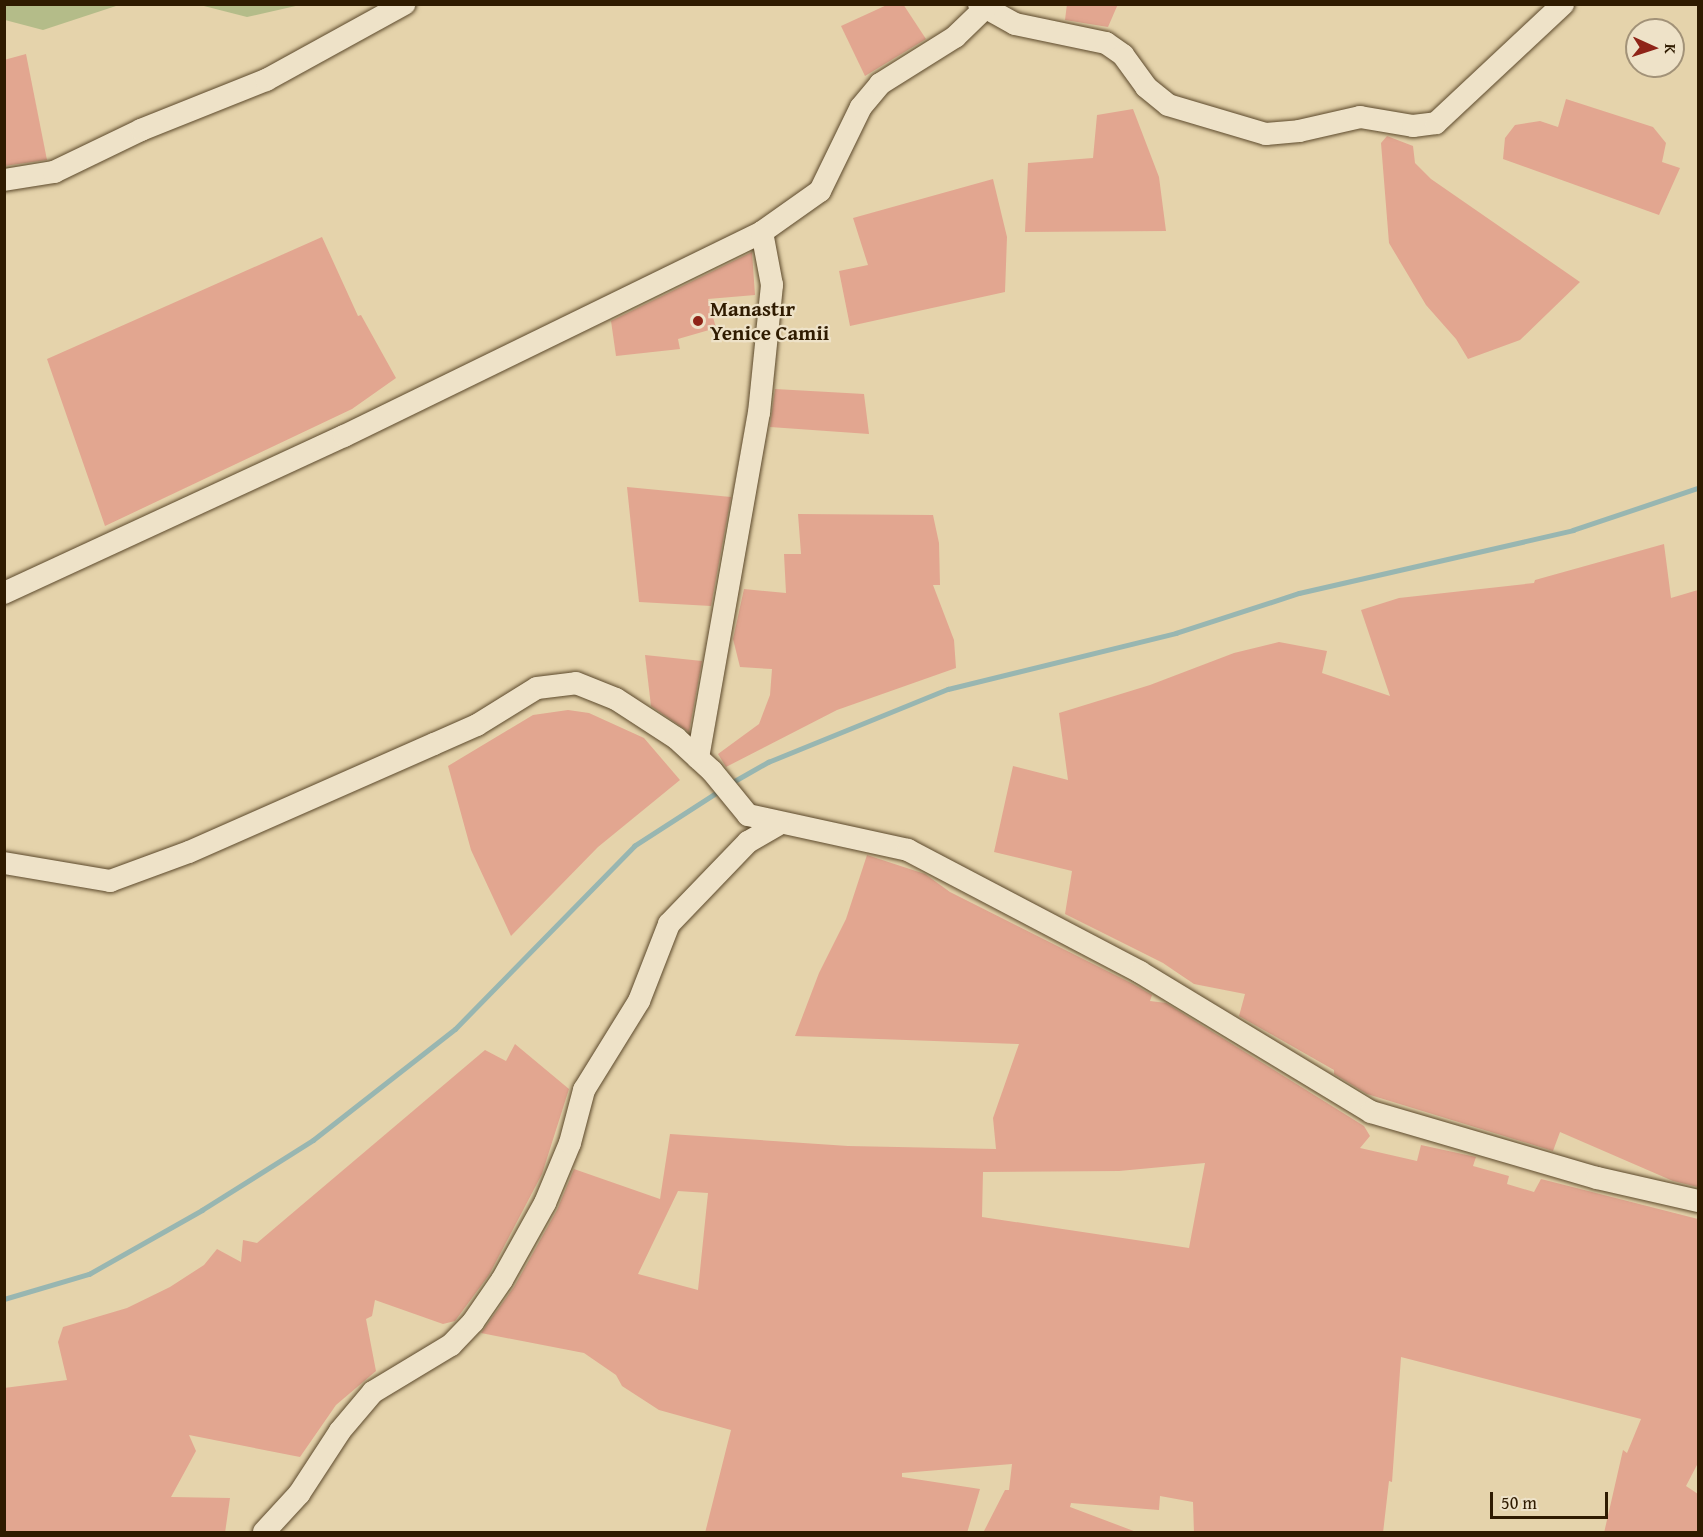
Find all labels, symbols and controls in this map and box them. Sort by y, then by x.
north arrow [1625,18,1685,78]
text: K [1659,43,1683,55]
place label: Manastır Yenice Camii [710,296,829,346]
marker: Manastır Yenice Camii [691,314,705,328]
scale bar [1493,1480,1612,1518]
text: 50 m [1501,1489,1537,1516]

